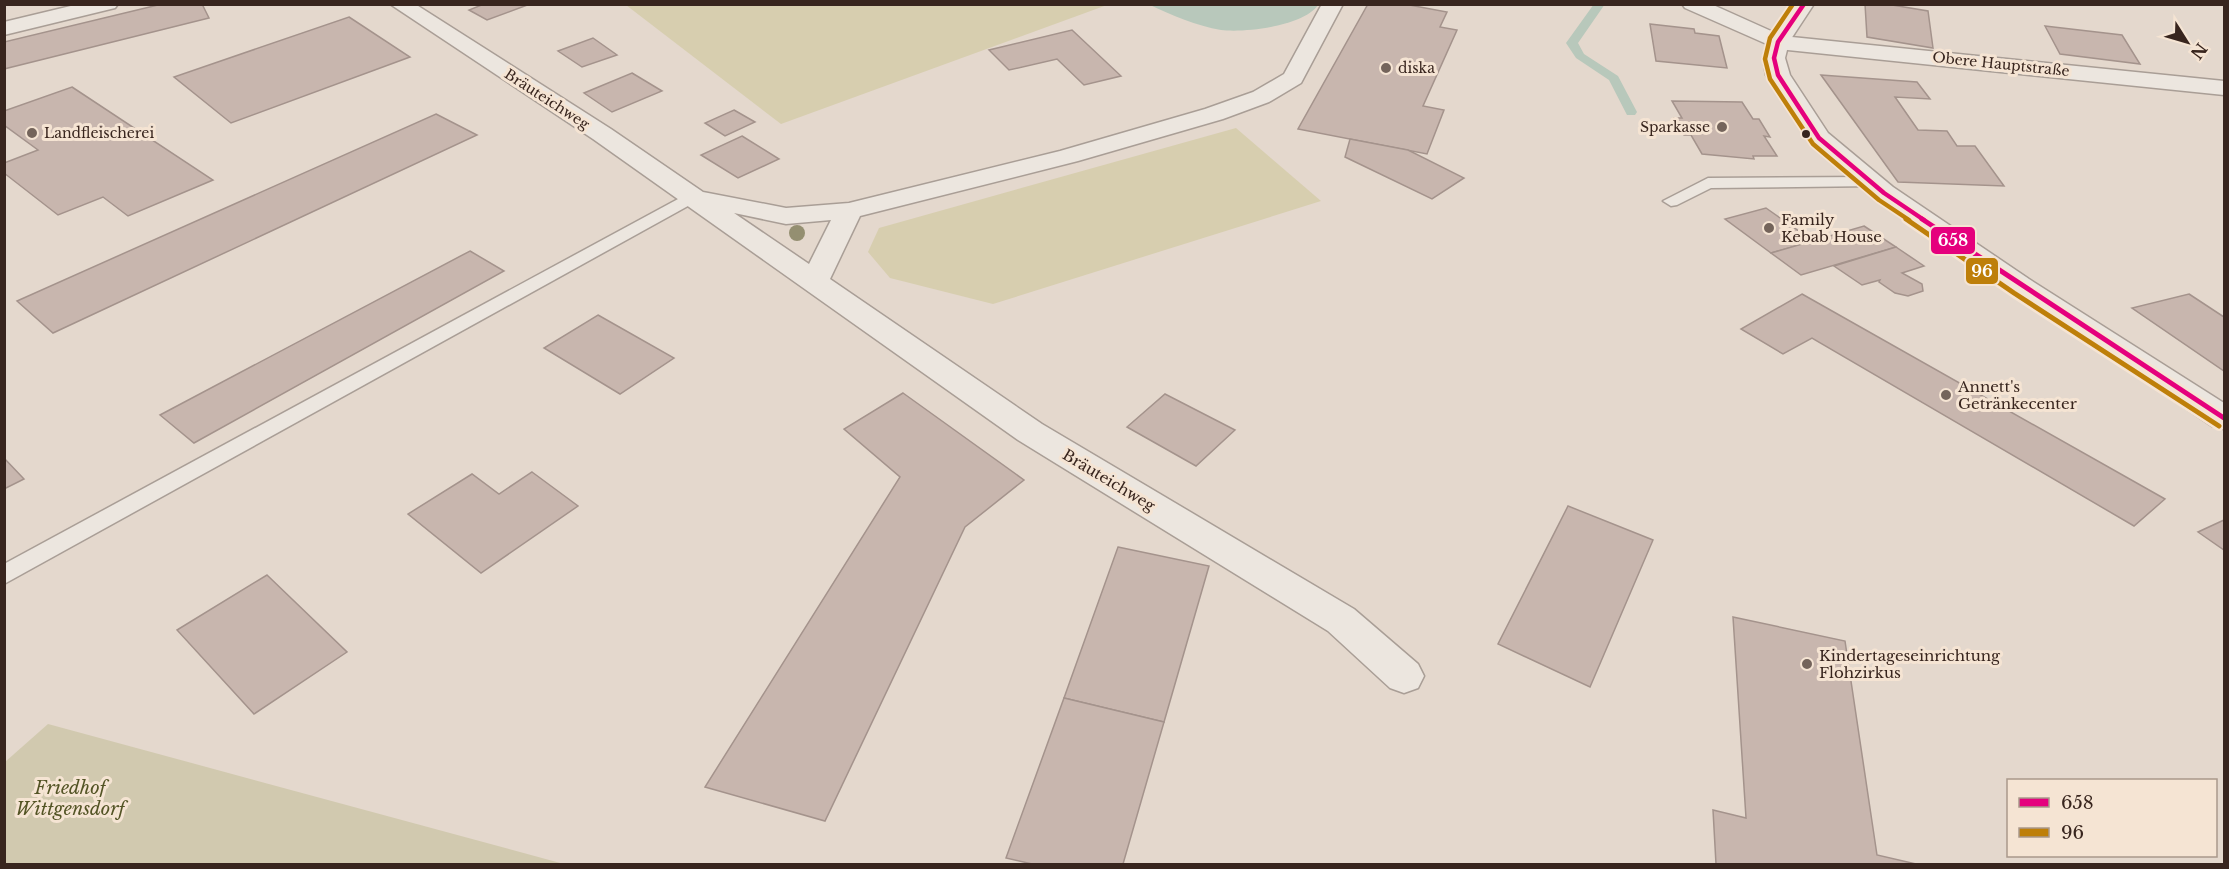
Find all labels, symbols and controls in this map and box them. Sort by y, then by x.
north arrow [2157,12,2217,72]
text: N [2186,39,2211,63]
street label: Obere Hauptstraße [1932,48,2070,80]
place label: diska [1398,59,1435,77]
marker: diska [1379,61,1393,75]
street label: Bräuteichweg [501,65,593,133]
place label: Sparkasse [1640,118,1710,136]
marker: Sparkasse [1715,120,1729,134]
place label: Landfleischerei [44,124,154,142]
marker: Landfleischerei [25,126,39,140]
unlabelled marker [1800,128,1812,140]
place label: Family Kebab House [1781,210,1882,246]
marker: Family Kebab House [1762,221,1776,235]
line badge: 658 [1930,226,1976,255]
text: 658 [1938,230,1968,250]
line badge: 96 [1965,257,1999,285]
text: 96 [1971,261,1993,281]
place label: Annett's Getränkecenter [1957,377,2078,413]
marker: Annett's Getränkecenter [1939,388,1953,402]
street label: Bräuteichweg [1059,445,1160,516]
place label: Kindertageseinrichtung Flohzirkus [1819,646,2001,682]
marker: Kindertageseinrichtung Flohzirkus [1800,657,1814,671]
park label: Friedhof Wittgensdorf [15,777,128,820]
legend [2007,779,2217,857]
text: 658 [2061,792,2094,814]
text: 96 [2061,822,2084,844]

